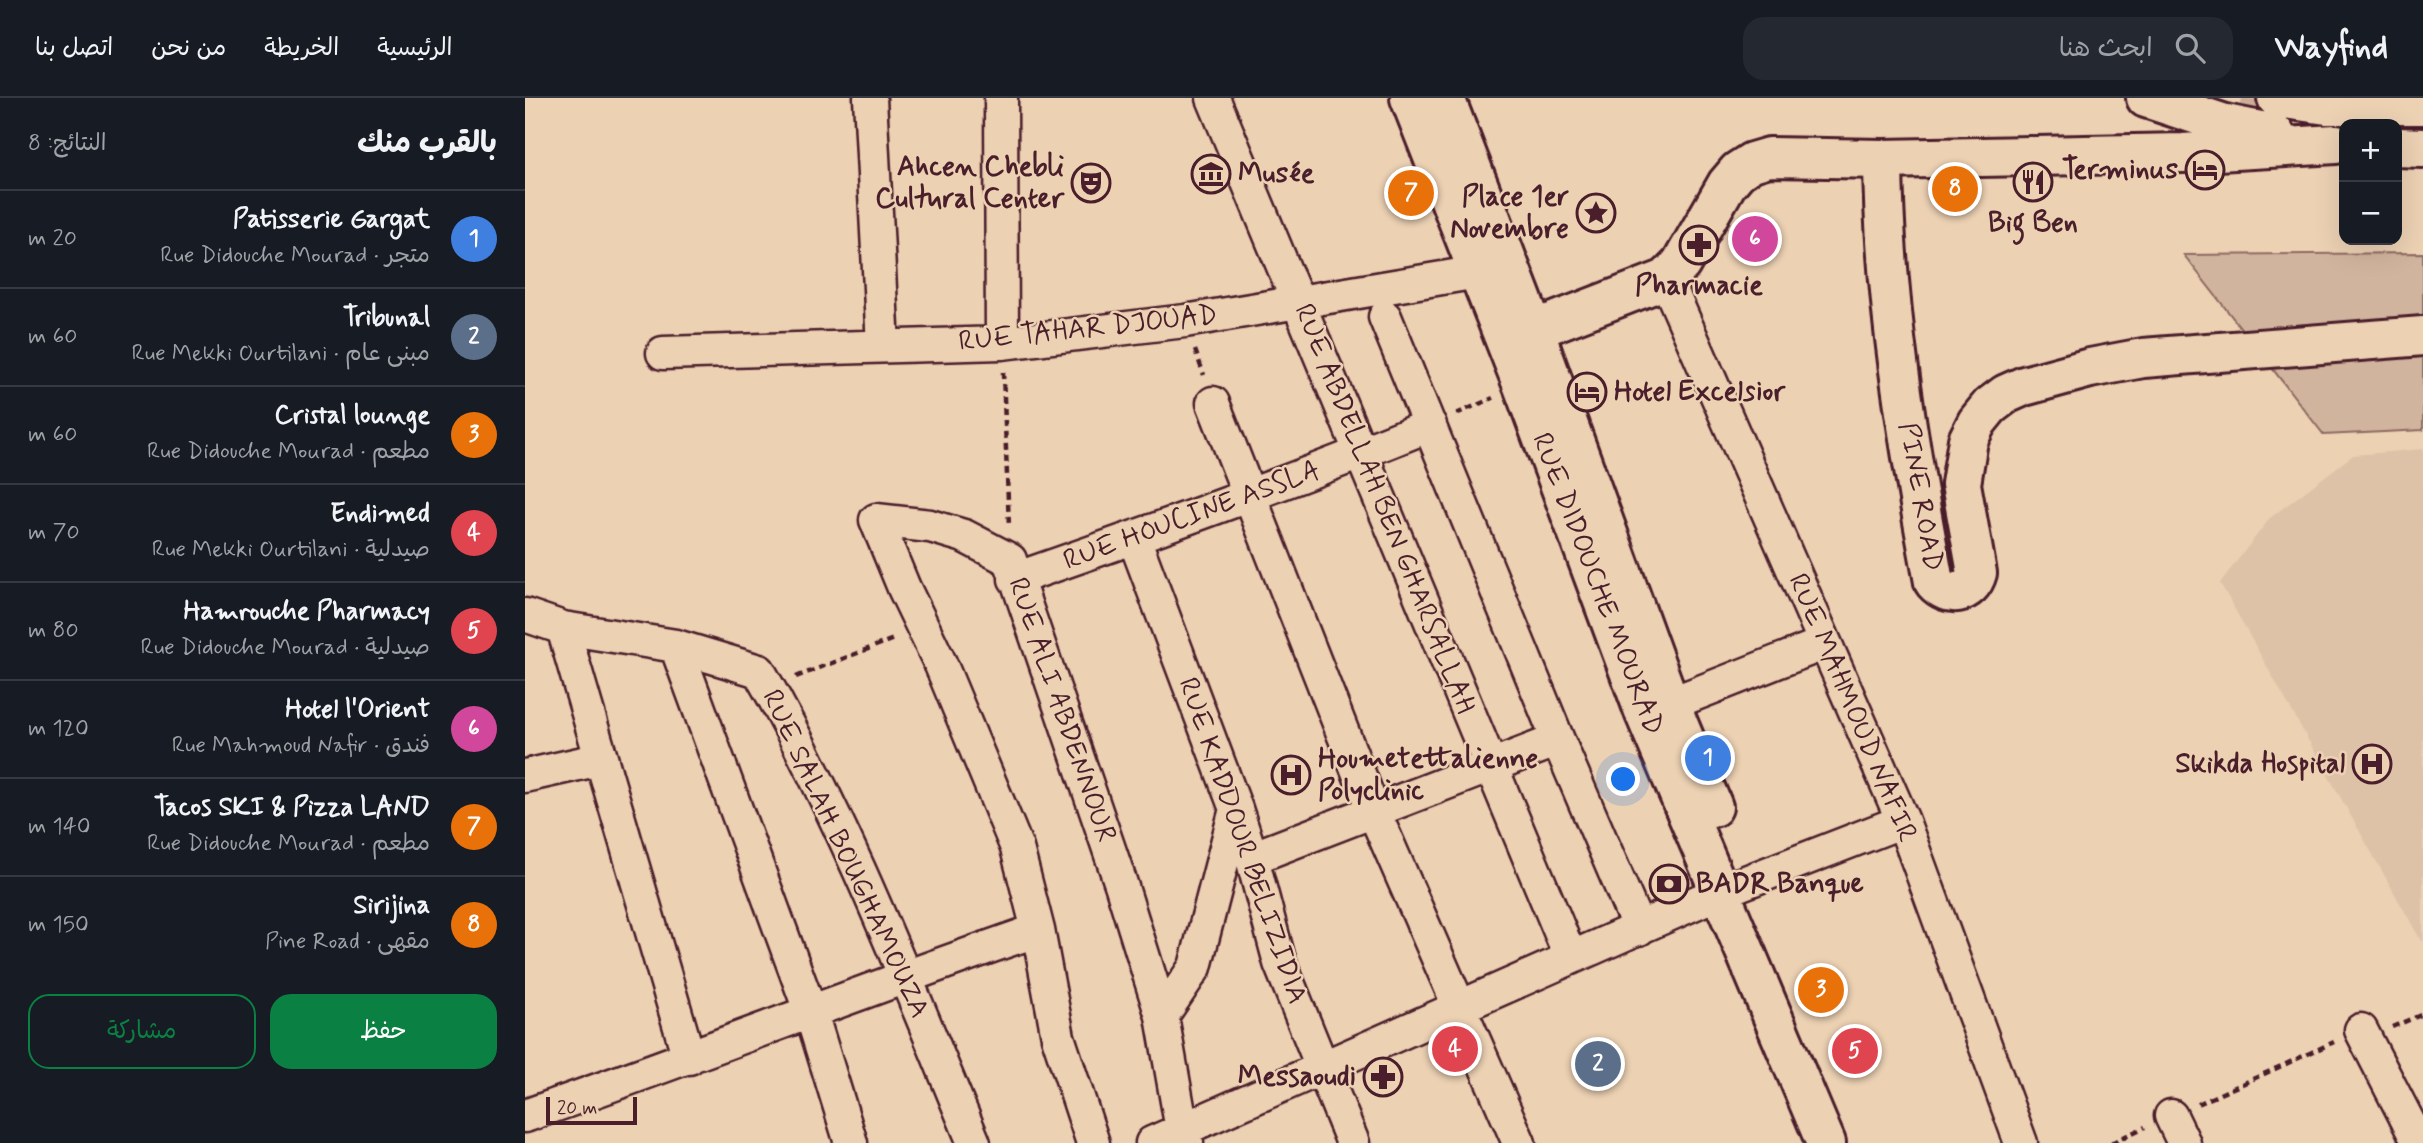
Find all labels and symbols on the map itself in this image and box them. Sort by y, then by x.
place label: Ahcen Chebli Cultural Center [875,149,1065,218]
hotel icon: Terminus [2184,149,2226,191]
place label: Terminus [2062,152,2178,189]
museum icon: Musée [1190,153,1232,195]
place label: Musée [1238,156,1315,193]
restaurant icon: Big Ben [2012,161,2054,203]
theatre icon: Ahcen Chebli Cultural Center [1070,162,1112,204]
pin: 8 [1932,163,1978,215]
pin: 7 [1388,167,1434,219]
place label: Place 1er Novembre [1450,179,1569,248]
place icon: Place 1er Novembre [1575,192,1617,234]
place label: Big Ben [1988,205,2078,245]
pin: 6 [1732,213,1778,265]
pharmacy icon: Pharmacie [1678,224,1720,266]
place label: Pharmacie [1635,268,1763,305]
street label: RUE TAHAR DJOUAD [957,297,1219,361]
street label: RUE ABDELLAH BEN GHARSALLAH [1285,298,1483,720]
hotel icon: Hotel Excelsior [1566,371,1608,413]
place label: Hotel Excelsior [1614,374,1786,411]
street label: PINE ROAD [1889,420,1951,574]
street label: RUE DIDOUCHE MOURAD [1522,428,1672,740]
street label: RUE HOUCINE ASSLA [1058,452,1326,580]
street label: RUE MAHMOUD NAFIR [1779,568,1925,848]
street label: RUE ALI ABDENNOUR [998,573,1124,847]
street label: RUE KADDOUR BELIZIDIA [1169,673,1315,1009]
street label: RUE SALAH BOUGHAMOUZA [752,684,938,1024]
pin: 1 [1685,732,1731,784]
place label: Houmetettalienne Polyclinic [1318,741,1538,810]
hospital icon: Skikda Hospital [2351,743,2393,785]
place label: Skikda Hospital [2175,746,2345,783]
hospital icon: Houmetettalienne Polyclinic [1270,754,1312,796]
your location [1606,762,1640,796]
bank icon: BADR Banque [1648,863,1690,905]
place label: BADR Banque [1696,866,1864,903]
pin: 3 [1798,964,1844,1016]
pin: 4 [1432,1023,1478,1075]
pin: 5 [1832,1025,1878,1077]
pin: 2 [1575,1038,1621,1090]
pharmacy icon: Messaoudi [1362,1056,1404,1098]
place label: Messaoudi [1238,1059,1356,1096]
scale bar [546,1094,637,1126]

